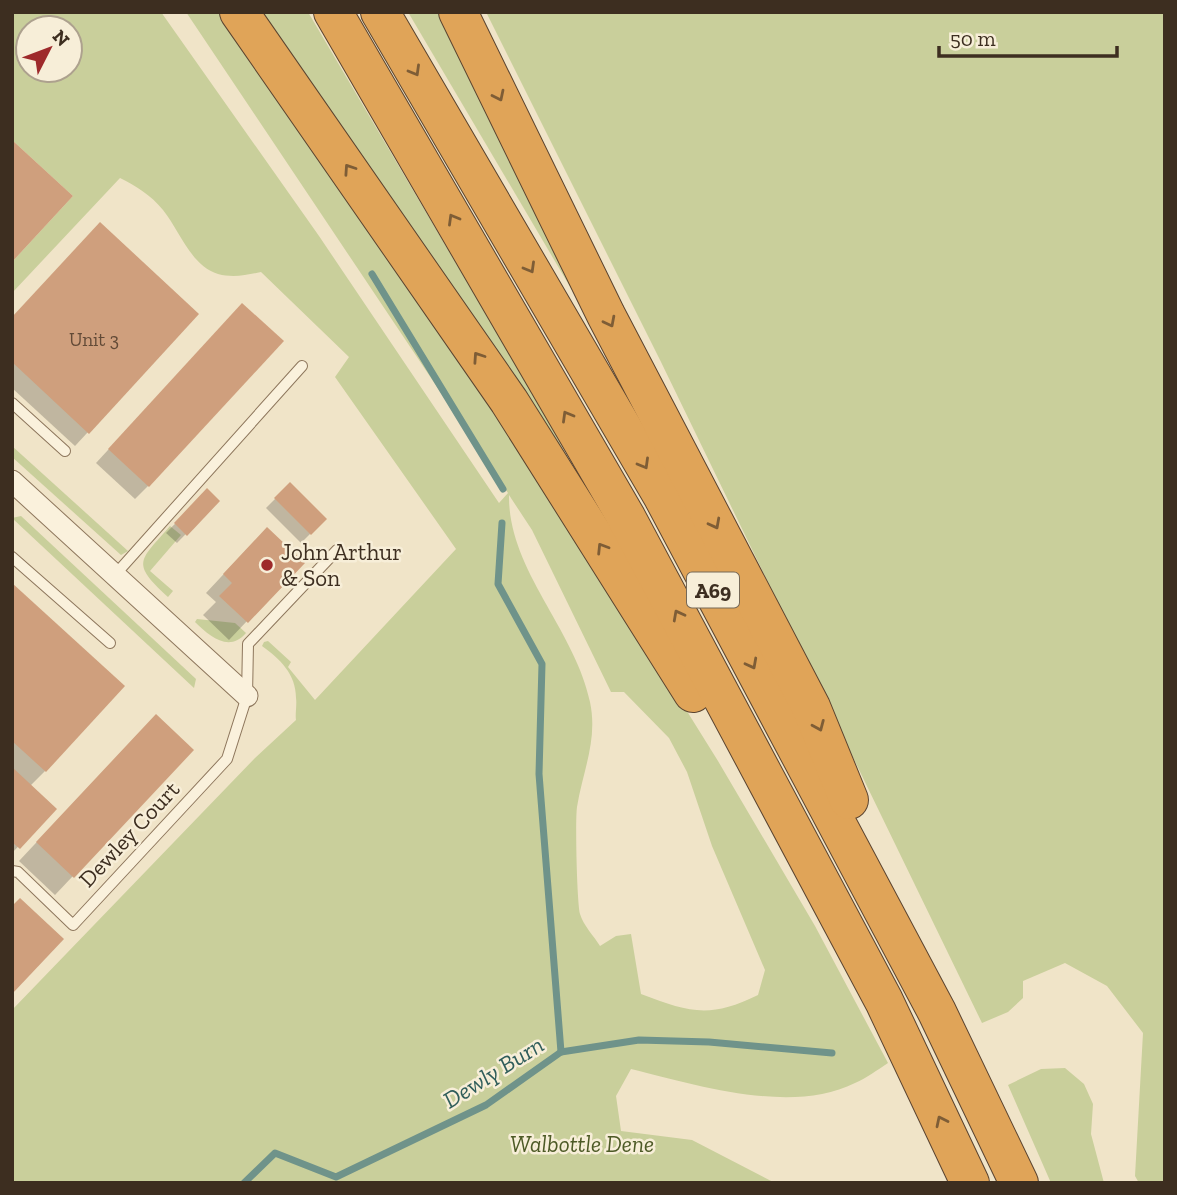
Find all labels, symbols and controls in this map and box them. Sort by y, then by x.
north arrow [14,14,84,84]
scale bar [939,14,1118,58]
text: N [48,25,75,51]
text: 50 m [950,26,996,51]
one-way arrow [407,64,420,77]
one-way arrow [491,89,505,101]
one-way arrow [345,164,358,177]
one-way arrow [449,214,462,227]
one-way arrow [522,260,535,273]
one-way arrow [602,315,615,327]
house number: Unit 3 [69,328,119,351]
one-way arrow [474,352,486,365]
one-way arrow [563,411,576,424]
one-way arrow [636,457,649,470]
one-way arrow [707,516,720,529]
place label: John Arthur & Son [281,538,402,592]
one-way arrow [597,542,610,555]
marker: John Arthur & Son [259,557,275,573]
road number: A69 [687,572,739,608]
one-way arrow [673,610,686,622]
one-way arrow [744,657,757,670]
one-way arrow [810,719,824,731]
street label: Dewley Court [73,775,186,893]
water label: Dewly Burn [437,1030,549,1114]
one-way arrow [935,1116,949,1128]
park label: Walbottle Dene [510,1130,654,1158]

